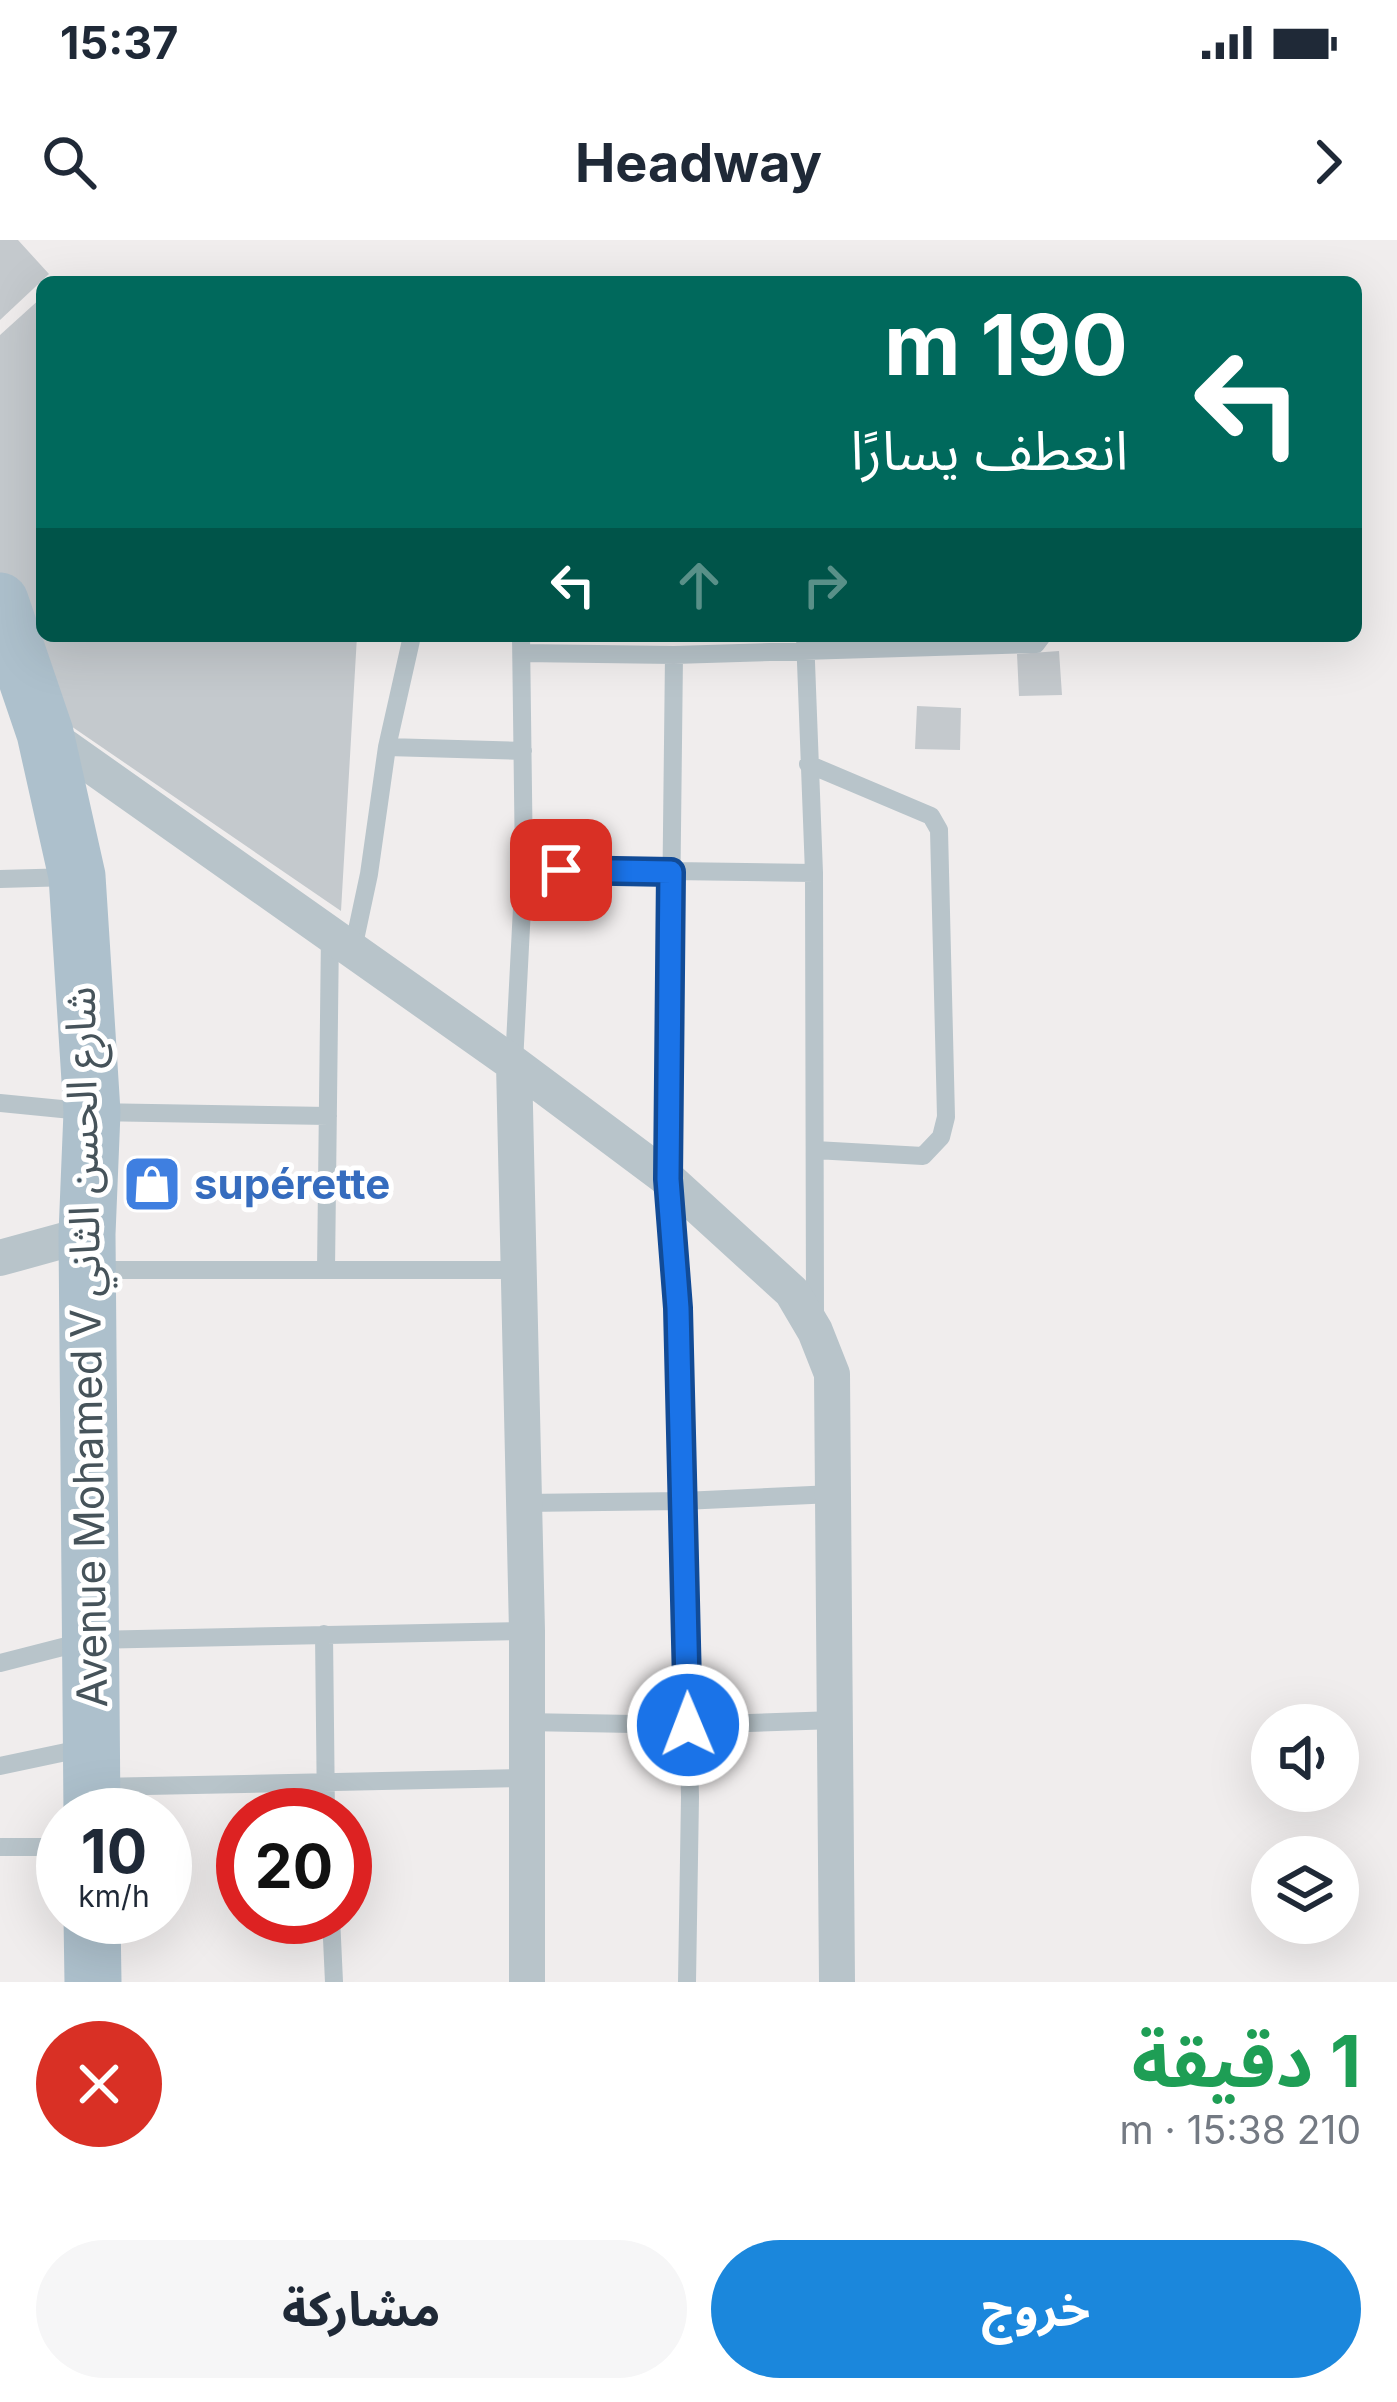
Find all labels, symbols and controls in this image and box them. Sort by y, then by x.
text: 15:37 [60,15,178,70]
icon: search [36,129,102,195]
icon: forward [1295,129,1361,195]
text: Headway [575,130,822,195]
text: 190 m [884,294,1128,395]
icon: left [1170,324,1326,480]
text: انعطف يسارًا [851,418,1128,483]
icon: left [540,552,606,618]
icon: ahead [666,552,732,618]
icon: right [792,552,858,618]
pin [510,819,612,921]
icon: arrive [528,837,594,903]
street label: Avenue Mohamed V شارع الحسن الثاني [54,986,125,1708]
shop icon: supérette [121,1153,183,1215]
place label: supérette [194,1158,390,1209]
position arrow [625,1662,751,1788]
map controls [1251,1704,1359,1944]
button: sound [1251,1704,1359,1812]
speed limit sign: 20 [216,1788,372,1944]
text: 10 [81,1815,147,1887]
button: layers [1251,1836,1359,1944]
text: km/h [78,1878,150,1914]
text: 1 دقيقة [1132,2017,1361,2104]
button: close [36,2021,162,2147]
text: 210 m · 15:38 [1119,2106,1361,2153]
button: مشاركة [36,2240,687,2378]
button: خروج [711,2240,1361,2378]

